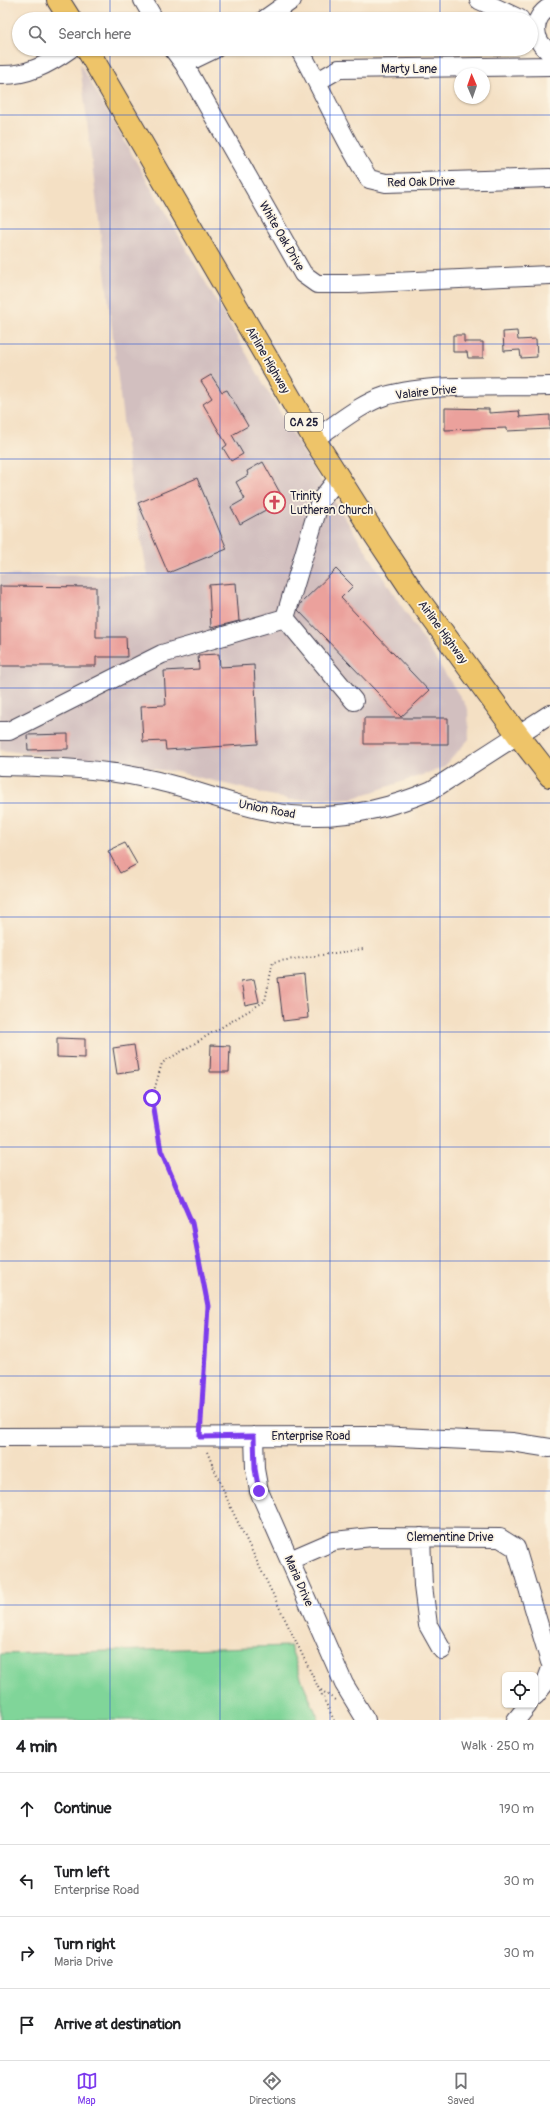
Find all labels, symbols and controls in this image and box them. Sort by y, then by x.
search box [12,12,538,56]
icon: search [26,23,48,45]
text: Search here [58,25,131,44]
street label: Marty Lane [381,62,437,77]
north arrow [454,68,490,104]
street label: Red Oak Drive [387,174,455,191]
street label: White Oak Drive [256,199,308,274]
street label: Airline Highway [242,324,293,396]
street label: Valaire Drive [395,382,458,403]
road number: CA 25 [285,413,323,431]
place label: Trinity Lutheran Church [290,489,374,518]
church icon: Trinity Lutheran Church [261,490,287,516]
street label: Airline Highway [415,598,471,667]
street label: Union Road [237,797,297,822]
route start [143,1089,161,1107]
street label: Enterprise Road [272,1429,350,1444]
route end [250,1482,268,1500]
street label: Clementine Drive [407,1530,493,1545]
street label: Maria Drive [281,1553,316,1609]
map controls [502,1672,538,1708]
button: locate [502,1672,538,1708]
text: 4 min [16,1736,57,1757]
text: Walk · 250 m [461,1738,534,1754]
icon: ahead [16,1798,38,1820]
text: Continue [54,1799,112,1818]
text: 190 m [499,1801,534,1817]
text: Turn left [54,1863,110,1882]
icon: left [16,1870,38,1892]
text: 30 m [504,1873,534,1889]
text: Enterprise Road [54,1882,139,1898]
text: Turn right [54,1935,115,1954]
icon: right [16,1942,38,1964]
text: 30 m [504,1945,534,1961]
text: Maria Drive [54,1954,113,1970]
icon: arrive [16,2014,38,2036]
text: Arrive at destination [54,2015,181,2034]
tab: Map [76,2070,98,2107]
tab: Directions [249,2070,296,2107]
tab: Saved [447,2070,474,2107]

